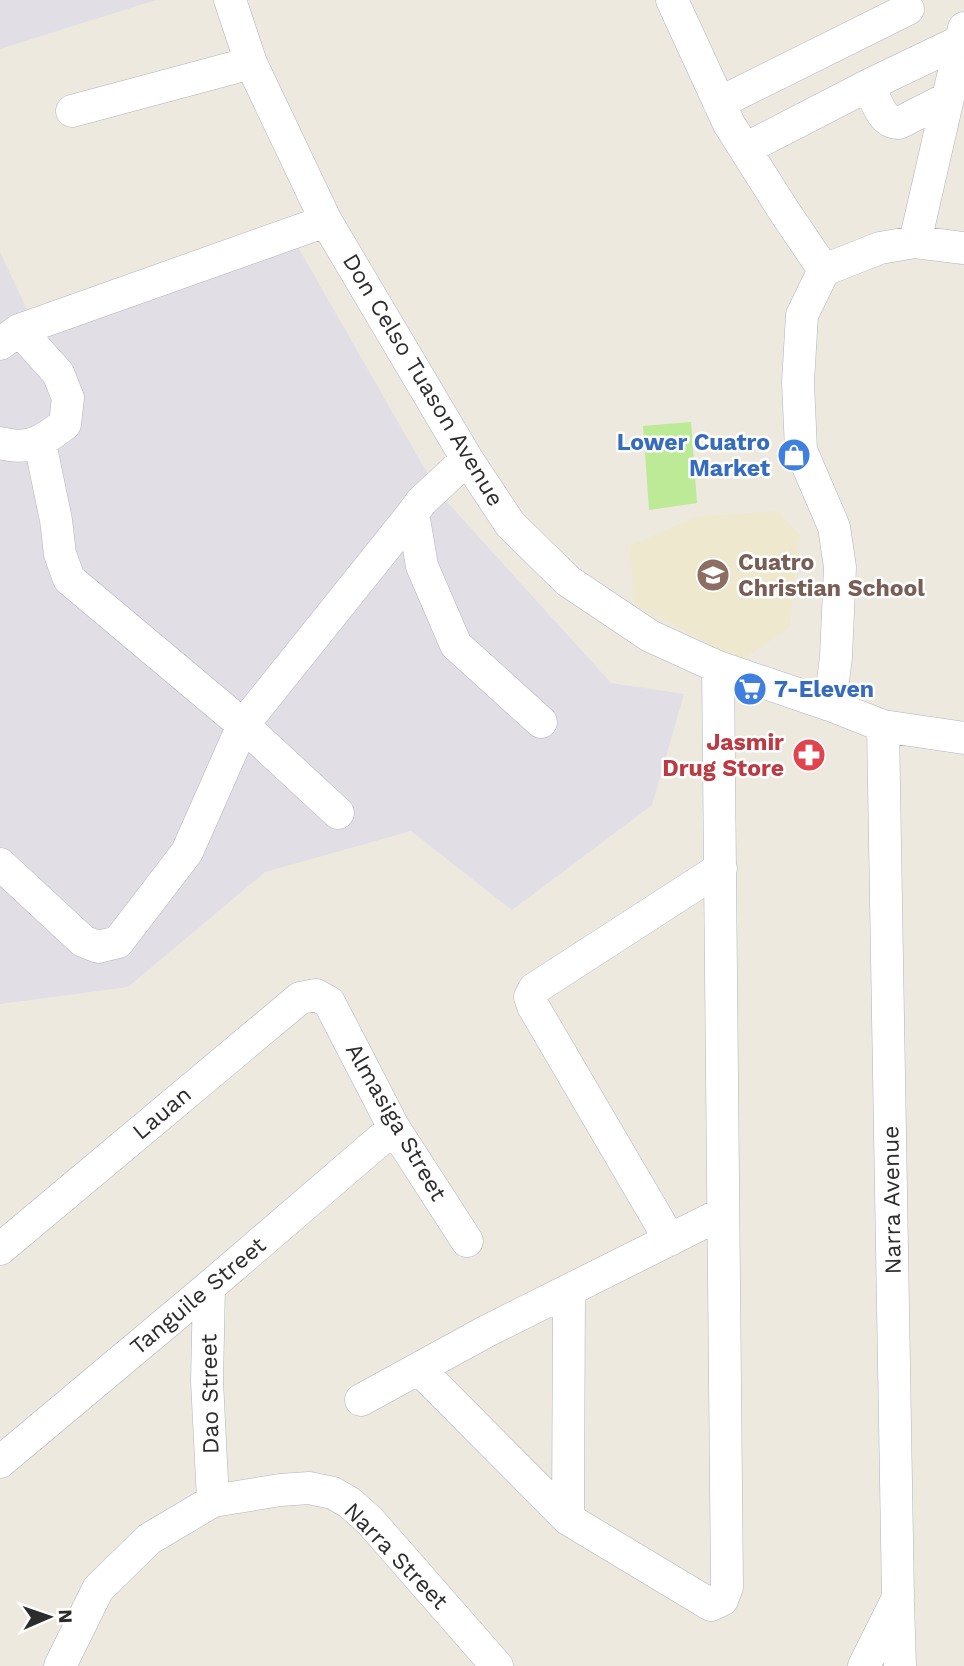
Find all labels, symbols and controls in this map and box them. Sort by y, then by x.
street label: Don Celso Tuason Avenue [337,249,509,511]
place label: Lower Cuatro Market [617,429,770,482]
shop icon: Lower Cuatro Market [775,436,813,474]
place label: Cuatro Christian School [738,549,925,602]
school or university icon: Cuatro Christian School [694,556,732,594]
supermarket icon: 7-Eleven [731,670,769,708]
place label: 7-Eleven [774,676,874,703]
place label: Jasmir Drug Store [662,729,784,782]
pharmacy icon: Jasmir Drug Store [790,736,828,774]
street label: Almasiga Street [340,1039,452,1206]
street label: Lauan [127,1081,197,1145]
street label: Narra Avenue [877,1125,907,1275]
street label: Tanguile Street [125,1231,272,1361]
street label: Dao Street [195,1333,225,1454]
street label: Narra Street [338,1497,454,1615]
north arrow [14,1582,84,1652]
text: N [54,1609,77,1624]

